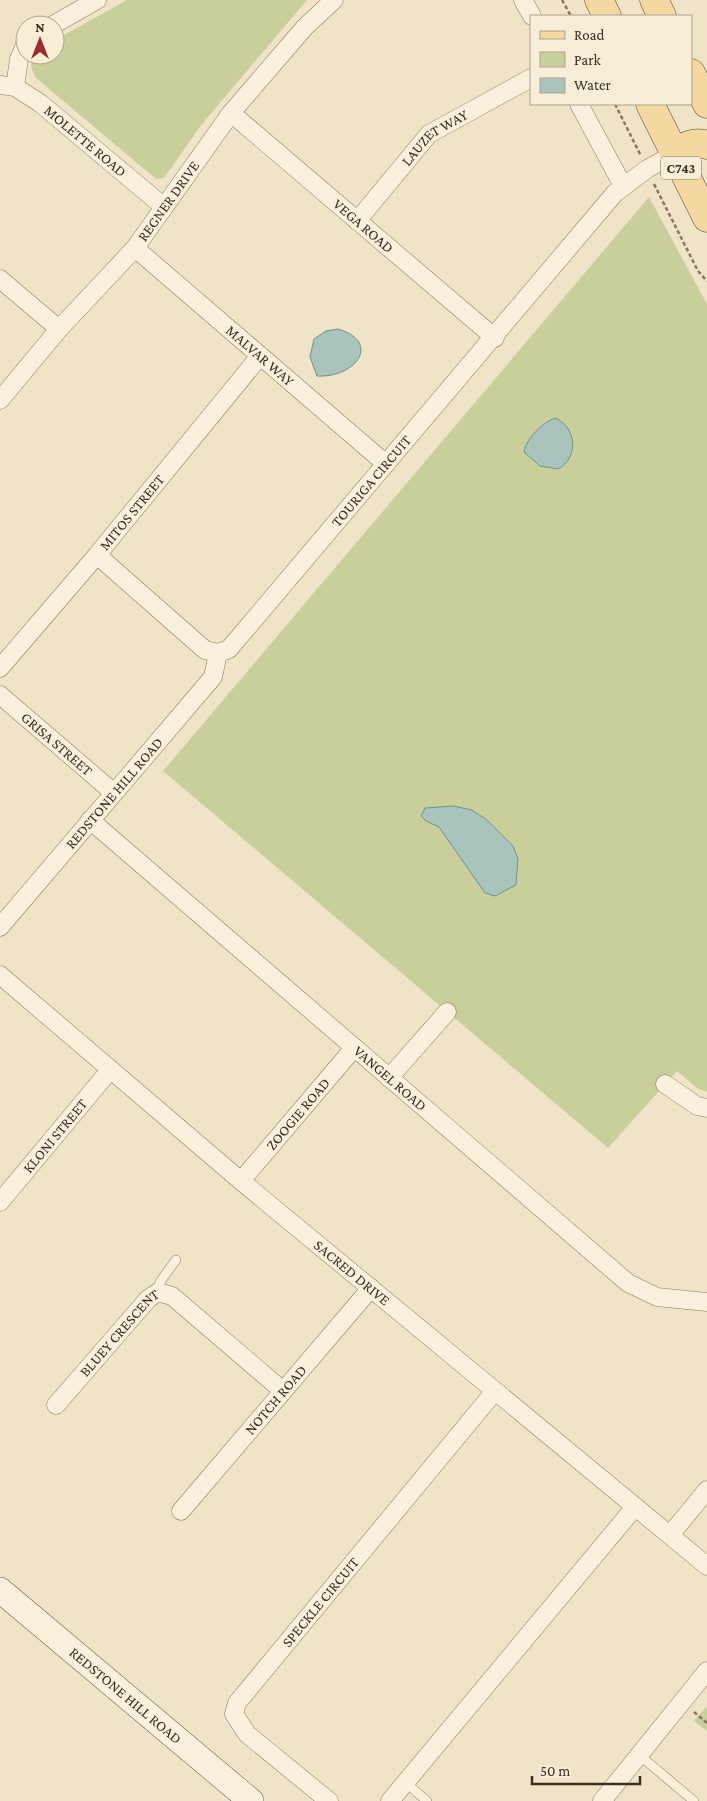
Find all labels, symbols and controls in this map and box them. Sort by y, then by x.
north arrow [15,15,65,65]
legend [530,15,692,105]
text: N [35,19,45,35]
text: Road [574,27,605,43]
text: Park [574,52,601,68]
text: Water [574,77,611,93]
street label: MOLETTE ROAD [41,102,130,180]
street label: LAUZET WAY [398,106,470,169]
road number: C743 [661,156,701,180]
street label: REGNER DRIVE [134,158,202,244]
street label: VEGA ROAD [330,196,397,256]
street label: MALVAR WAY [223,322,297,389]
street label: TOURIGA CIRCUIT [328,432,414,530]
street label: MITOS STREET [96,471,168,553]
street label: GRISA STREET [18,709,96,779]
street label: REDSTONE HILL ROAD [62,734,166,852]
street label: VANGEL ROAD [350,1043,430,1114]
street label: ZOOGIE ROAD [263,1075,333,1153]
street label: KLONI STREET [20,1096,90,1176]
street label: SACRED DRIVE [311,1237,393,1309]
street label: BLUEY CRESCENT [76,1286,162,1380]
street label: NOTCH ROAD [242,1362,310,1438]
street label: SPECKLE CIRCUIT [279,1554,362,1650]
street label: REDSTONE HILL ROAD [66,1644,185,1747]
scale bar [532,1754,640,1786]
text: 50 m [540,1763,570,1779]

